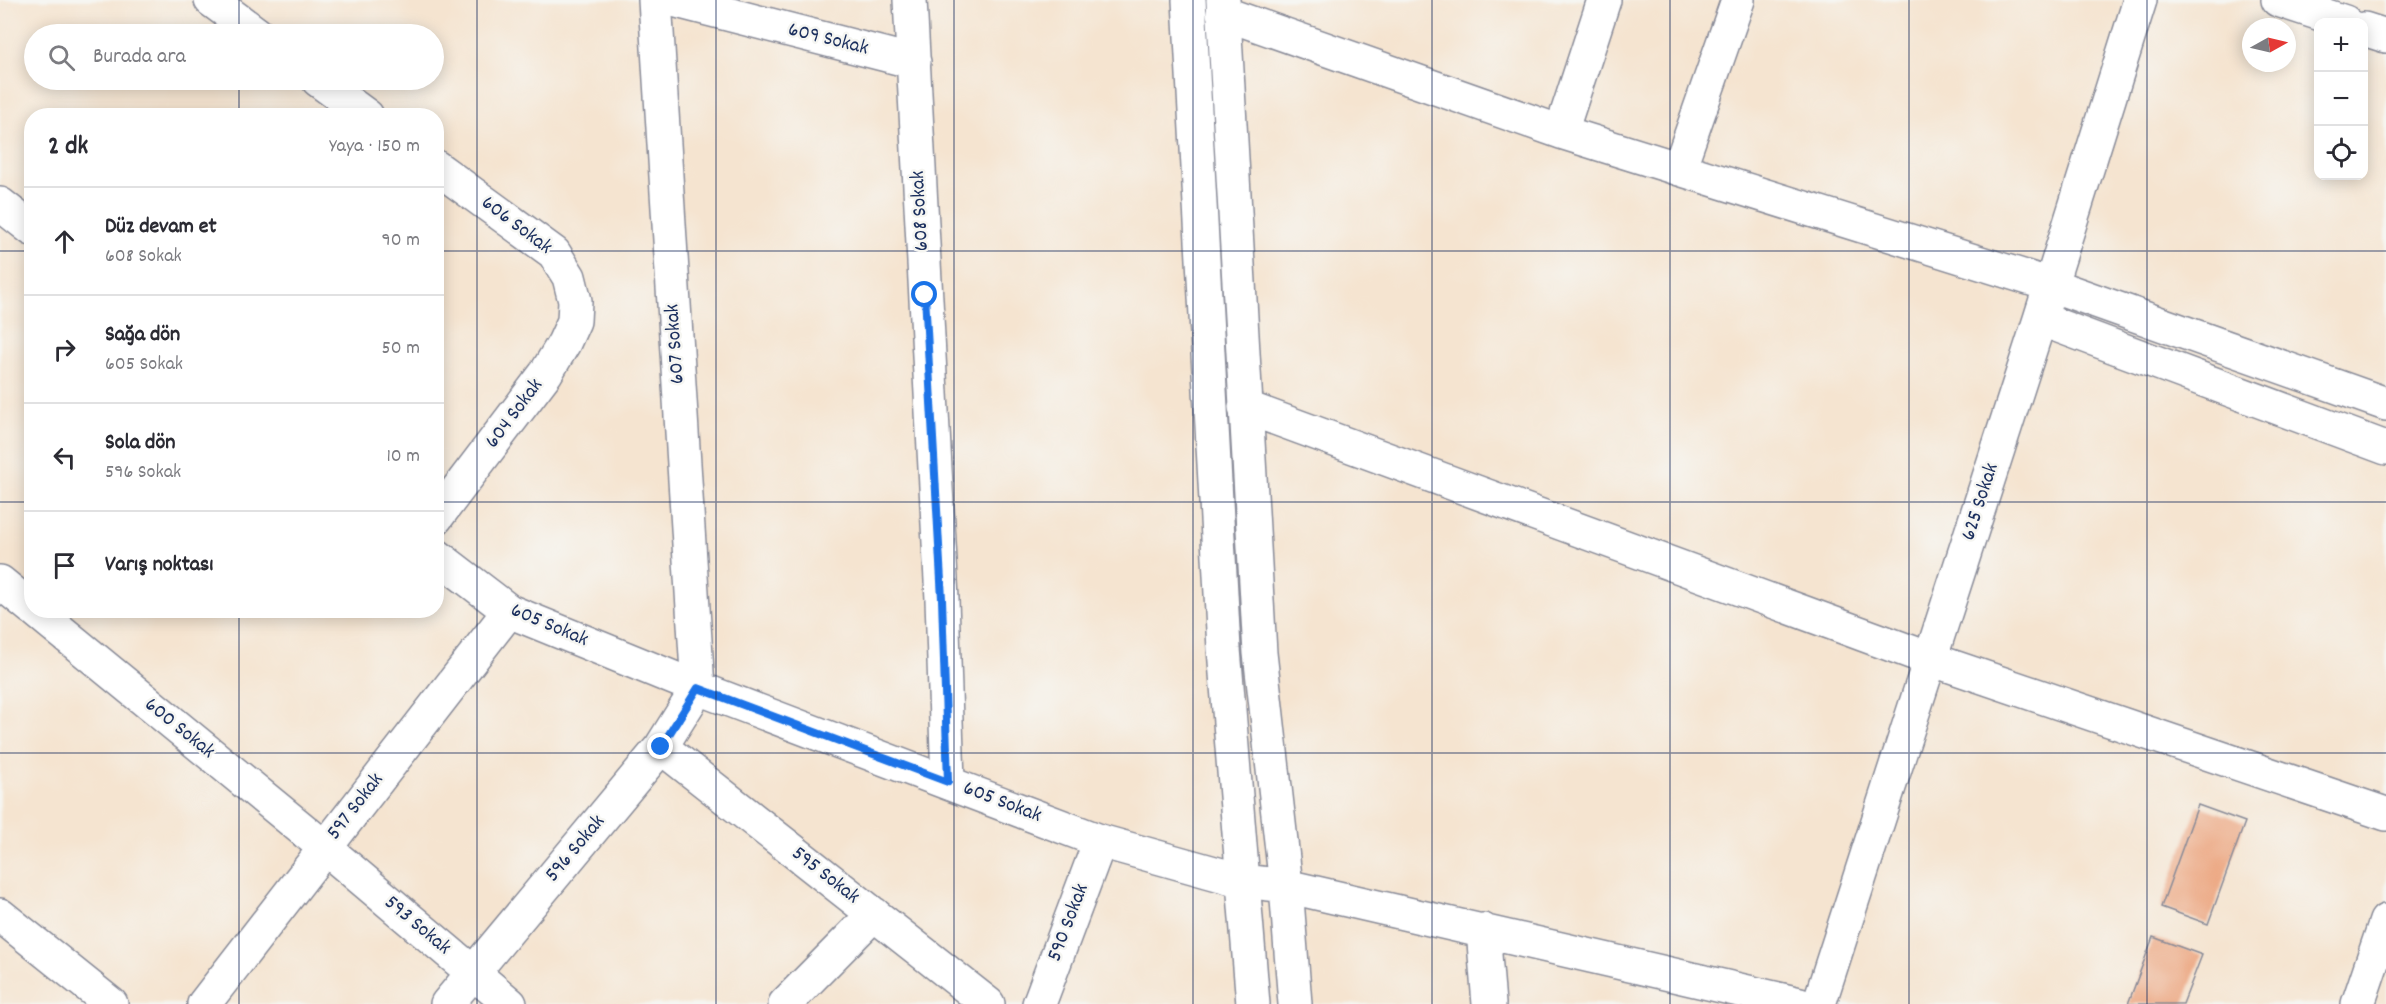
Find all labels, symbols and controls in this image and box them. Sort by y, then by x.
street label: 609 Sokak [785,16,871,64]
north arrow [2242,18,2296,72]
map controls [2314,18,2368,180]
button: + [2314,18,2368,72]
search box [24,24,444,90]
icon: search [45,41,78,74]
text: Burada ara [93,42,186,73]
button: − [2314,72,2368,126]
button: locate [2314,126,2368,180]
text: 2 dk [48,129,88,166]
text: Yaya · 150 m [329,133,420,161]
street label: 608 Sokak [904,170,938,252]
street label: 606 Sokak [474,189,558,263]
text: Düz devam et [105,212,217,243]
icon: ahead [48,225,81,258]
text: 90 m [382,227,420,255]
text: 608 Sokak [105,243,182,271]
route start [911,281,937,307]
street label: 607 Sokak [658,303,694,385]
text: Sağa dön [105,320,180,351]
icon: right [48,333,81,366]
text: 50 m [382,335,420,363]
text: 605 Sokak [105,351,183,379]
street label: 604 Sokak [479,373,551,455]
text: Sola dön [105,428,175,459]
icon: left [48,441,81,474]
text: 10 m [386,443,420,471]
text: 596 Sokak [105,459,181,487]
street label: 625 Sokak [1954,459,2008,545]
icon: arrive [48,549,81,582]
text: Varış noktası [105,550,213,581]
street label: 605 Sokak [505,596,593,656]
street label: 600 Sokak [137,691,221,767]
route end [647,733,673,759]
street label: 597 Sokak [320,767,392,847]
street label: 605 Sokak [958,774,1046,832]
street label: 596 Sokak [539,809,613,889]
street label: 595 Sokak [784,840,866,912]
street label: 590 Sokak [1040,880,1098,966]
street label: 593 Sokak [377,889,457,963]

